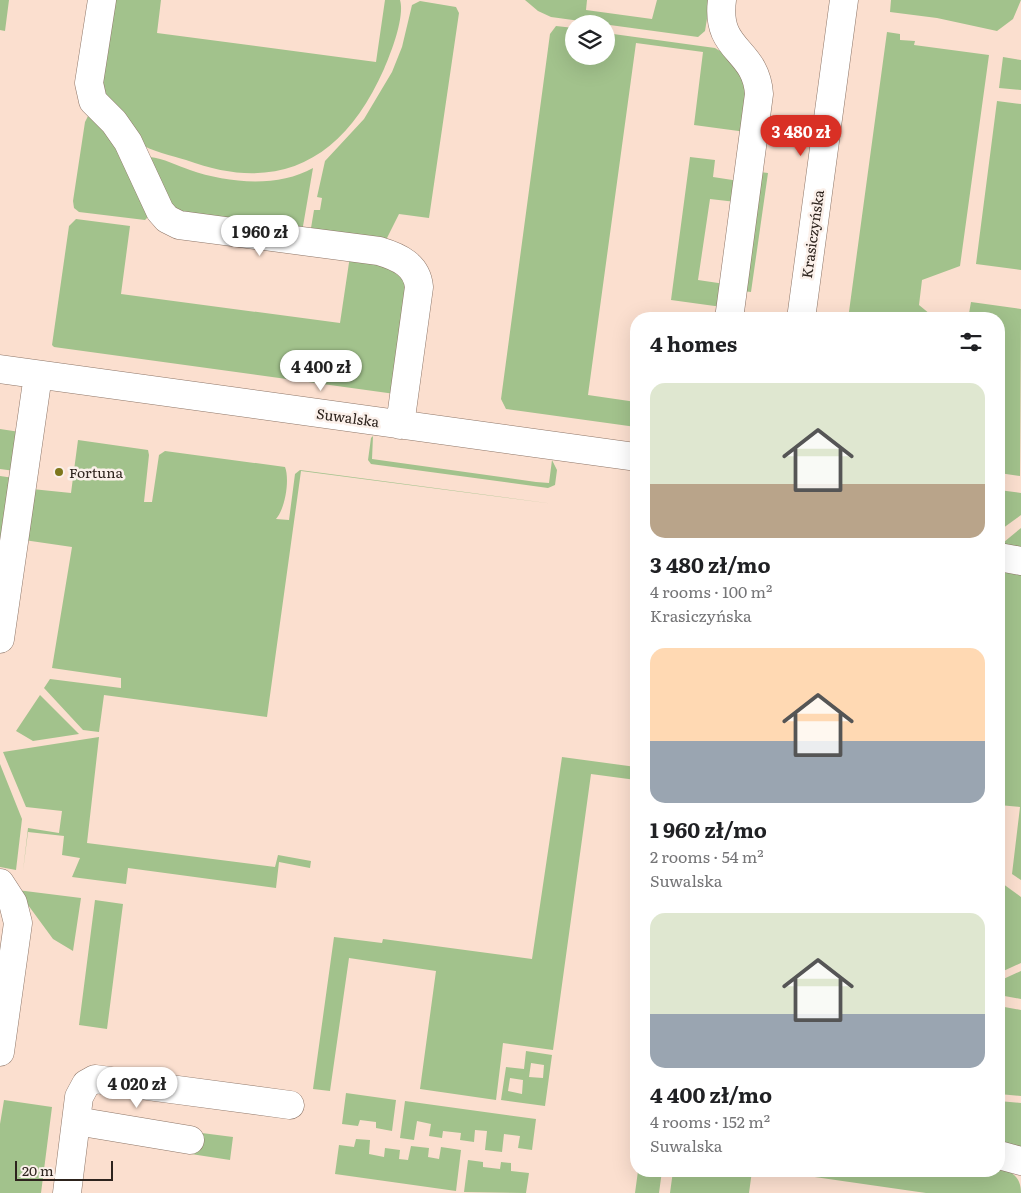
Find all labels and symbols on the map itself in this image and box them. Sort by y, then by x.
pin: 3 480 zł [749,114,853,157]
street label: Krasiczyńska [796,188,828,279]
pin: 1 960 zł [208,214,312,257]
pin: 4 400 zł [269,350,373,392]
street label: Suwalska [315,403,381,431]
place label: Fortuna [69,462,123,482]
marker: Fortuna [53,466,65,478]
pin: 4 020 zł [85,1066,189,1109]
scale bar [15,1158,112,1181]

